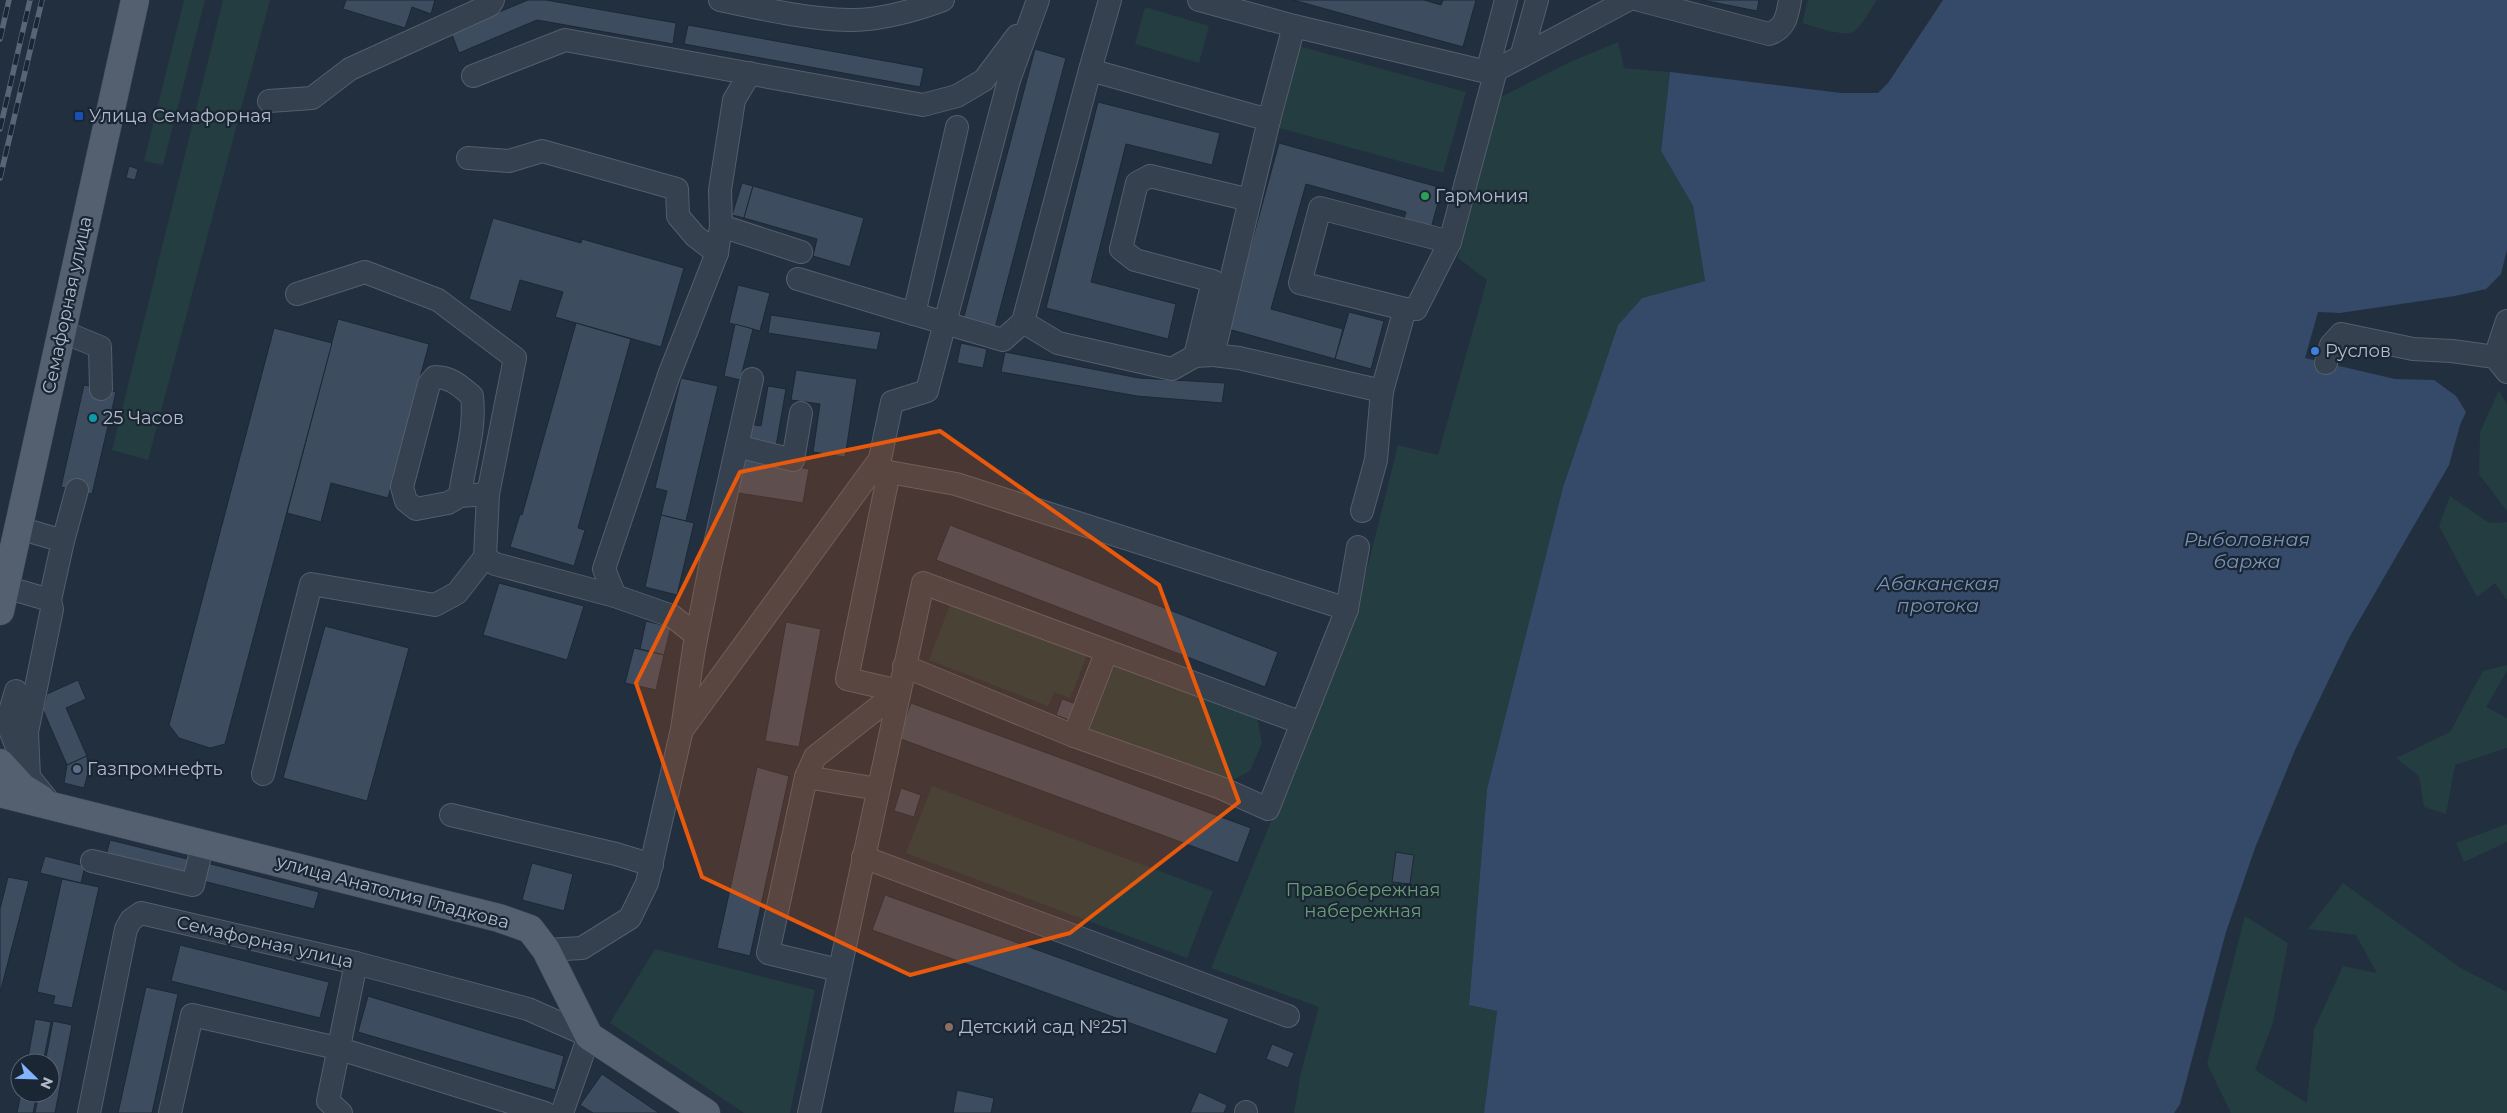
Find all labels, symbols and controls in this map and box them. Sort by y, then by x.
place label: Улица Семафорная [89,105,272,127]
marker: Улица Семафорная [73,110,85,122]
place label: Гармония [1435,185,1529,207]
marker: Гармония [1419,190,1431,202]
street label: Семафорная улица [37,214,97,396]
place label: Руслов [2325,340,2391,362]
marker: Руслов [2309,345,2321,357]
place label: 25 Часов [103,407,184,429]
marker: 25 Часов [87,412,99,424]
water label: Рыболовная баржа [2184,528,2310,573]
water label: Абаканская протока [1876,572,1999,617]
place label: Газпромнефть [87,758,223,780]
marker: Газпромнефть [71,763,83,775]
street label: улица Анатолия Гладкова [273,850,512,934]
park label: Правобережная набережная [1286,879,1440,922]
street label: Семафорная улица [174,911,356,973]
place label: Детский сад №251 [959,1016,1128,1038]
marker: Детский сад №251 [943,1021,955,1033]
north arrow [10,1053,60,1103]
text: N [36,1074,57,1092]

